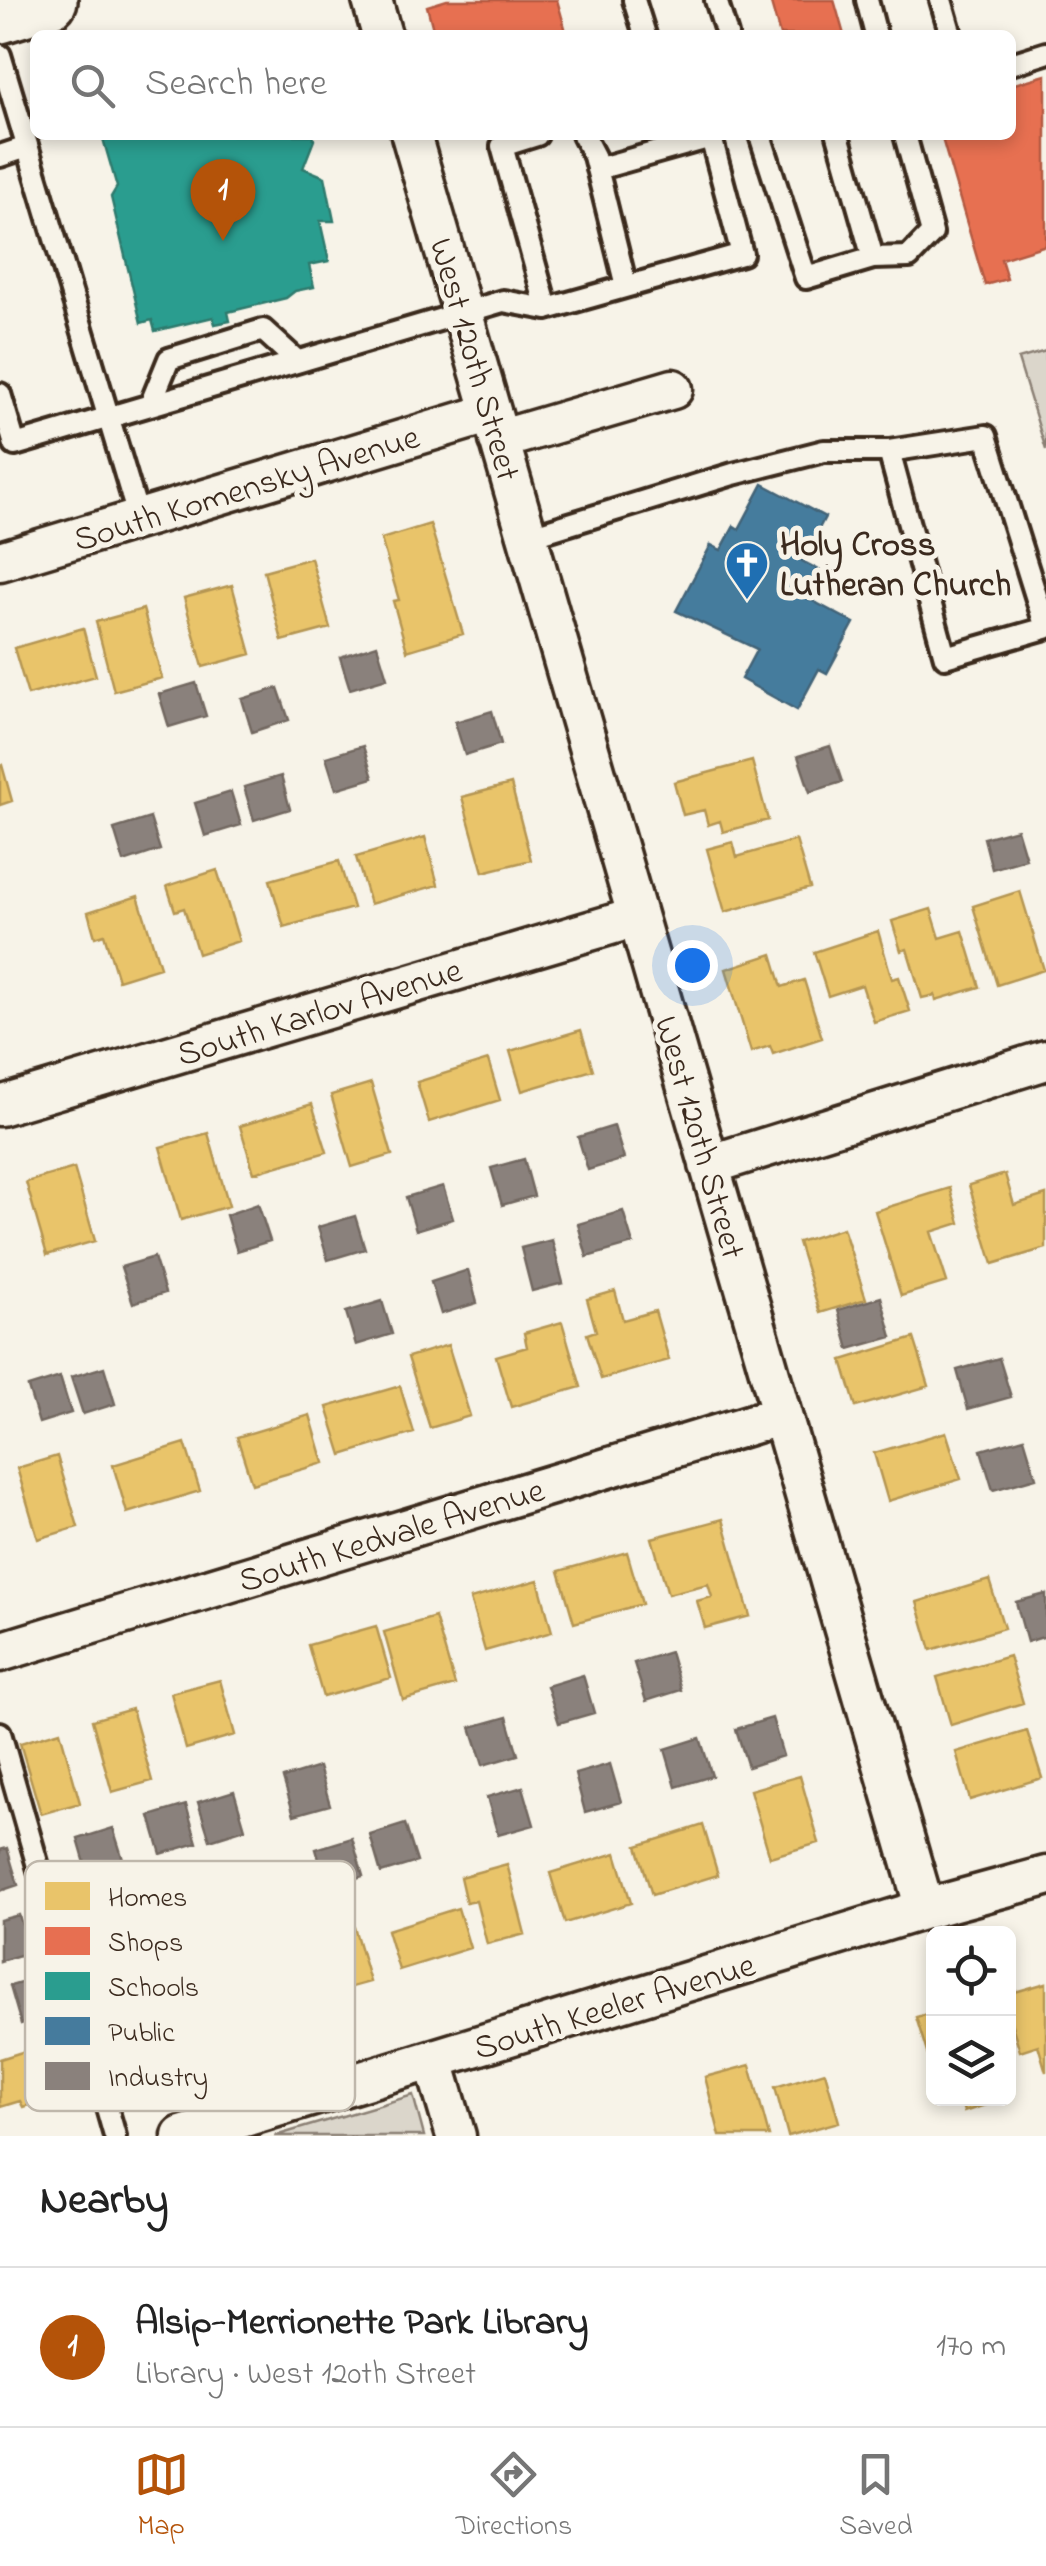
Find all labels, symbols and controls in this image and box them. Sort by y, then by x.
search box [30,30,1016,140]
text: Search here [145,57,327,113]
icon: search [65,58,120,113]
pin: 1 [190,158,256,241]
street label: West 120th Street [414,233,532,487]
street label: South Komensky Avenue [68,413,426,567]
place label: Holy Cross Lutheran Church [780,521,1011,612]
church icon: Holy Cross Lutheran Church [724,540,770,601]
your location [667,940,718,991]
street label: South Karlov Avenue [171,947,469,1082]
street label: West 120th Street [639,1011,757,1265]
street label: South Kedvale Avenue [233,1466,552,1608]
legend [25,1861,355,2111]
text: Homes [108,1879,187,1920]
text: Shops [108,1924,183,1965]
map controls [926,1926,1016,2106]
button: locate [926,1926,1016,2016]
street label: South Keeler Avenue [468,1941,762,2075]
text: Schools [108,1969,199,2010]
text: Public [108,2014,175,2055]
button: layers [926,2016,1016,2106]
text: Industry [108,2059,208,2100]
text: Nearby [40,2171,168,2232]
text: Alsip-Merrionette Park Library [135,2296,588,2352]
text: 1 [67,2324,78,2371]
text: 170 m [936,2324,1006,2371]
text: Library · West 120th Street [135,2352,476,2399]
tab: Map [134,2447,189,2548]
tab: Directions [456,2447,572,2548]
tab: Saved [839,2447,912,2548]

